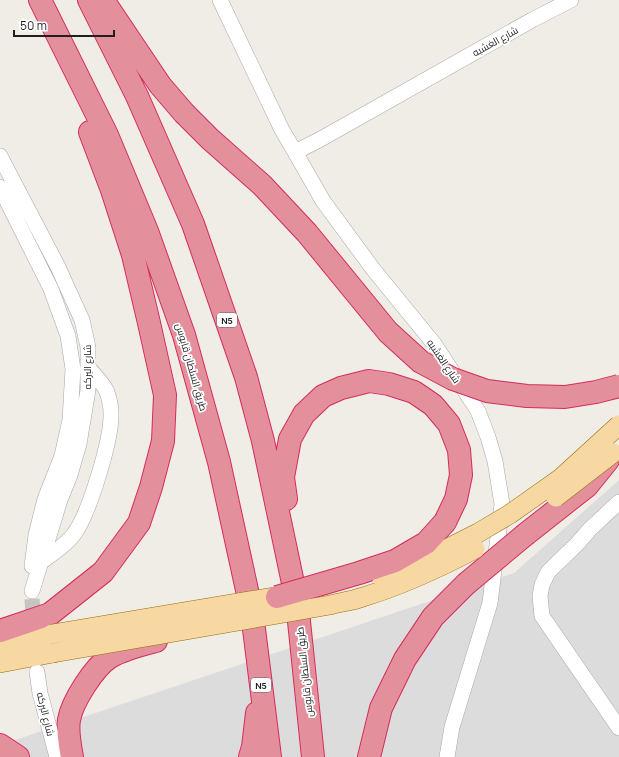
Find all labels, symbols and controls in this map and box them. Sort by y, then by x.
scale bar [14,12,114,38]
text: 50 m [20,17,47,34]
street label: شارع الغشبه [470,23,520,59]
road number: N5 [217,313,237,327]
street label: طريق السلطان قابوس [173,322,211,412]
street label: شارع الغشبه [424,336,464,386]
street label: شارع البركه [80,345,94,389]
street label: طريق السلطان قابوس [292,626,316,718]
road number: N5 [251,678,271,692]
street label: شارع البركه [34,691,58,737]

